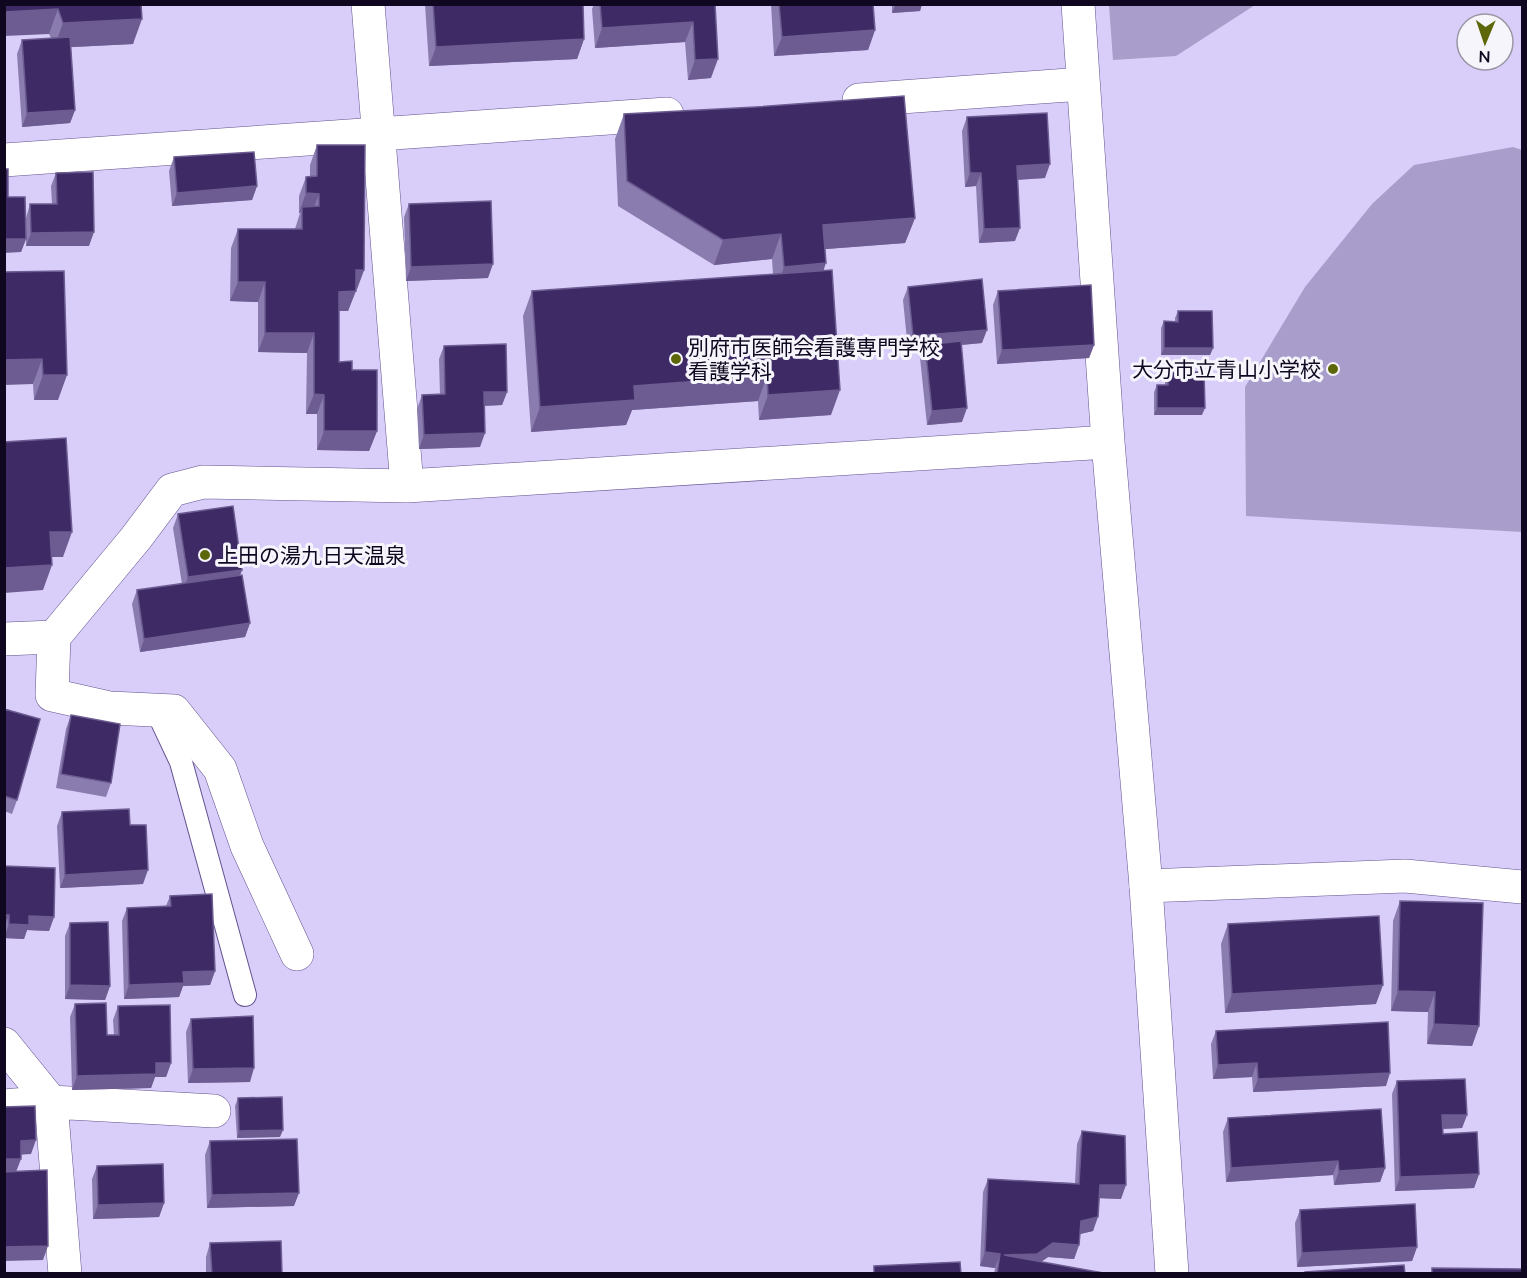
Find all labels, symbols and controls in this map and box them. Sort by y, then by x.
north arrow [1455,12,1515,72]
text: N [1478,47,1491,67]
place label: 別府市医師会看護専門学校 看護学科 [688,334,940,384]
marker: 別府市医師会看護専門学校 看護学科 [669,352,683,366]
place label: 大分市立青山小学校 [1132,356,1321,382]
marker: 大分市立青山小学校 [1326,362,1340,376]
place label: 上田の湯九日天温泉 [217,542,406,568]
marker: 上田の湯九日天温泉 [198,548,212,562]

